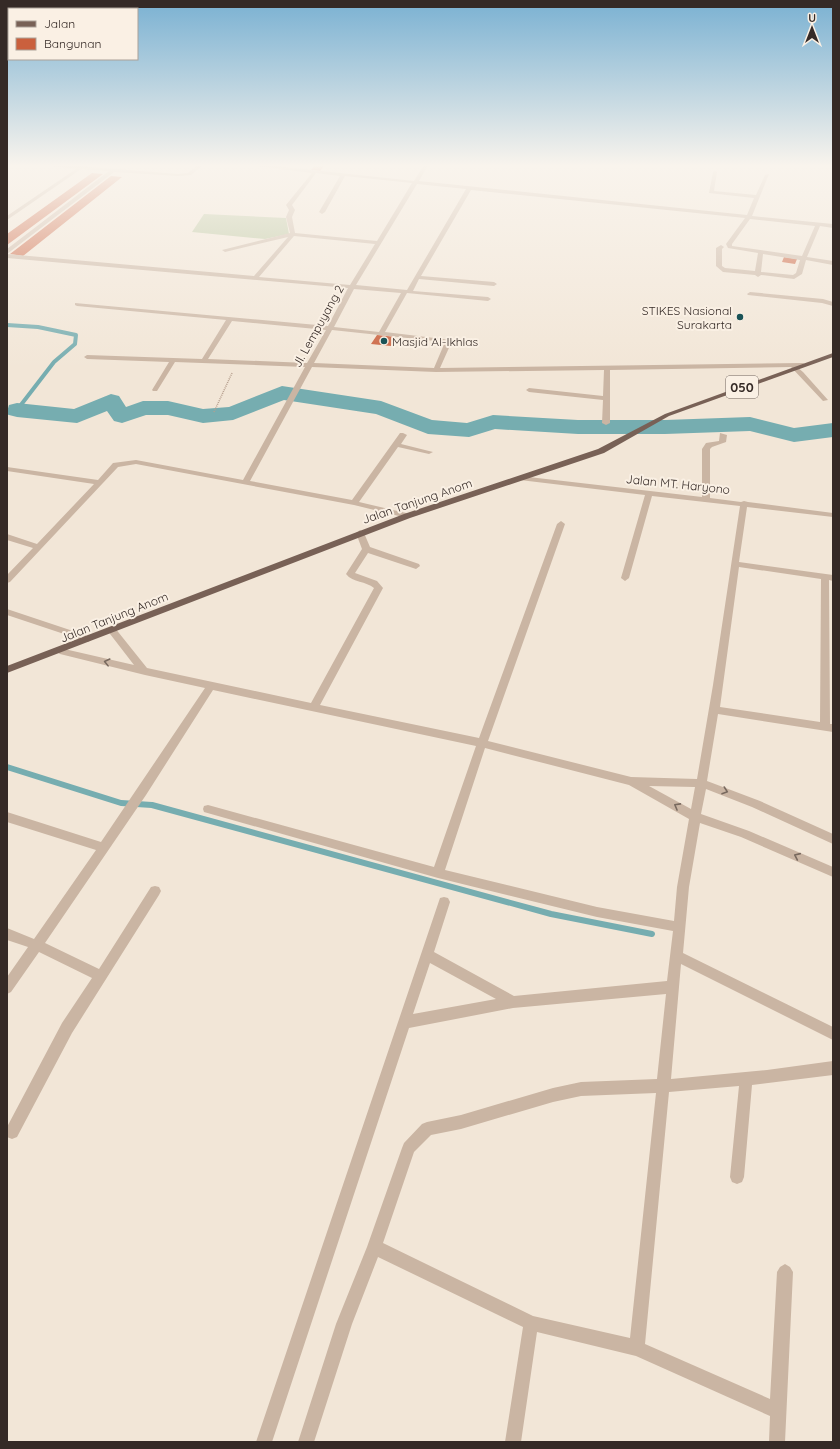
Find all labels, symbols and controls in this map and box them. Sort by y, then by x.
legend [8,8,138,60]
north arrow [792,8,832,48]
text: U [808,11,816,25]
text: Jalan [44,16,75,31]
text: Bangunan [44,36,101,51]
street label: Jl. Lempuyang 2 [289,282,347,370]
place label: STIKES Nasional Surakarta [642,303,732,332]
marker: STIKES Nasional Surakarta [735,312,745,322]
place label: Masjid Al-Ikhlas [392,334,479,349]
marker: Masjid Al-Ikhlas [379,336,389,346]
road number: 050 [726,376,758,398]
street label: Jalan MT. Haryono [625,471,731,497]
street label: Jalan Tanjung Anom [360,475,474,527]
street label: Jalan Tanjung Anom [58,588,170,646]
one-way arrow [104,659,110,667]
one-way arrow [721,786,728,795]
one-way arrow [674,804,682,811]
one-way arrow [794,853,802,861]

